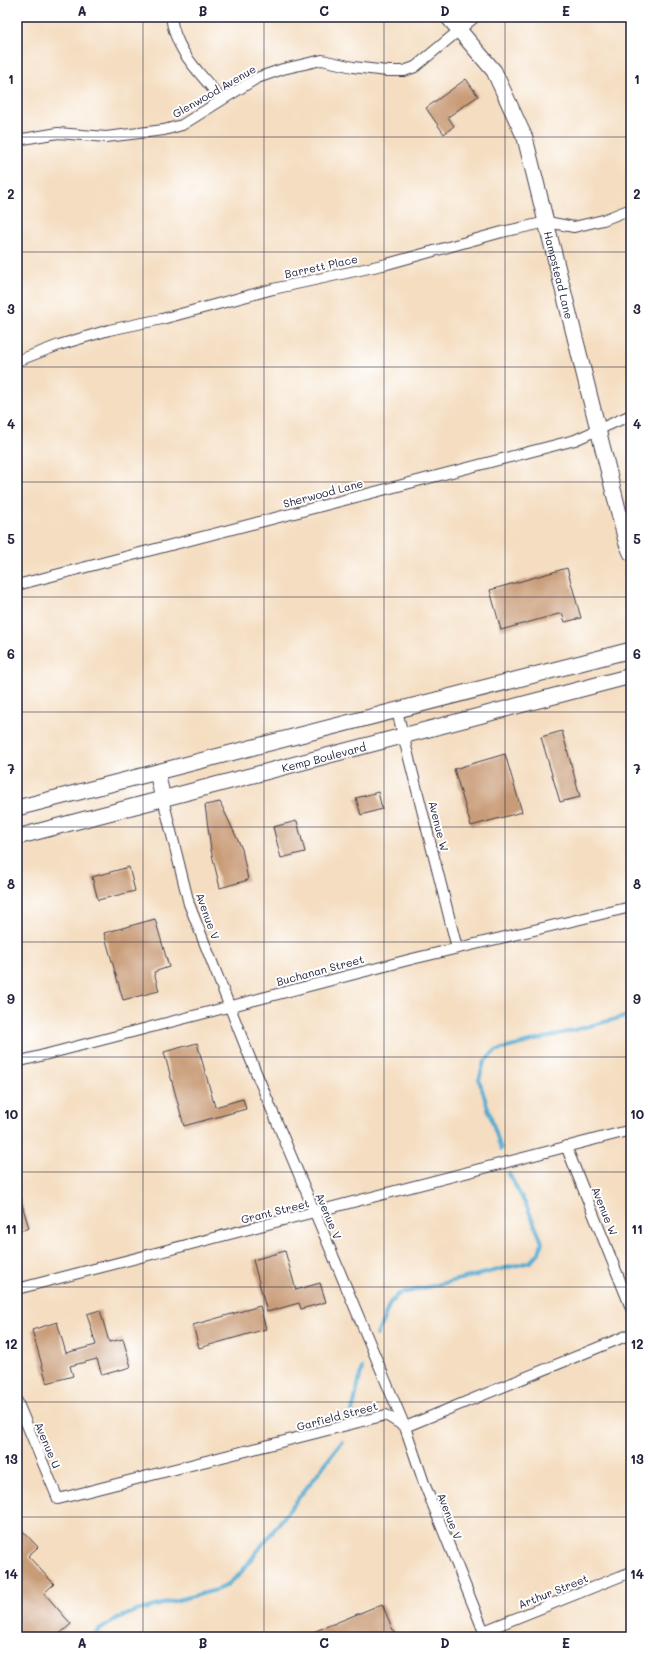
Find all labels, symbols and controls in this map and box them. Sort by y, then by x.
text: A [77,2,87,19]
text: B [199,2,208,19]
text: C [319,2,329,19]
text: D [440,2,450,19]
text: E [562,2,570,19]
street label: Glenwood Avenue [170,61,259,121]
text: 1 [8,70,14,87]
text: 1 [634,70,640,87]
text: 2 [7,185,15,202]
text: 2 [633,185,641,202]
street label: Hampstead Lane [541,229,578,321]
street label: Barrett Place [283,251,359,281]
text: 3 [7,300,15,317]
text: 3 [633,300,641,317]
text: 4 [7,415,15,432]
text: 4 [633,415,641,432]
street label: Sherwood Lane [281,475,365,511]
text: 5 [7,530,15,547]
text: 5 [633,530,641,547]
text: 6 [7,645,15,662]
text: 6 [633,645,641,662]
street label: Kemp Boulevard [280,738,368,775]
text: 7 [7,760,15,777]
text: 7 [633,760,641,777]
street label: Avenue W [426,799,452,853]
text: 8 [7,875,15,892]
text: 8 [633,875,641,892]
street label: Avenue V [193,891,223,941]
street label: Buchanan Street [275,951,366,989]
text: 9 [7,990,15,1007]
text: 9 [633,990,641,1007]
text: 10 [4,1105,18,1122]
text: 10 [630,1105,644,1122]
street label: Avenue W [588,1184,622,1238]
street label: Avenue V [313,1191,345,1241]
street label: Grant Street [239,1195,311,1227]
text: 11 [5,1220,17,1237]
text: 11 [631,1220,643,1237]
text: 12 [4,1335,18,1352]
text: 12 [630,1335,644,1352]
street label: Garfield Street [295,1398,379,1434]
street label: Avenue U [32,1420,64,1470]
text: 13 [4,1450,18,1467]
text: 13 [630,1450,644,1467]
street label: Avenue V [434,1491,466,1541]
text: 14 [4,1565,18,1582]
text: 14 [630,1565,644,1582]
street label: Arthur Street [516,1570,590,1612]
text: A [77,1634,87,1651]
text: B [199,1634,208,1651]
text: C [319,1634,329,1651]
text: D [440,1634,450,1651]
text: E [562,1634,570,1651]

